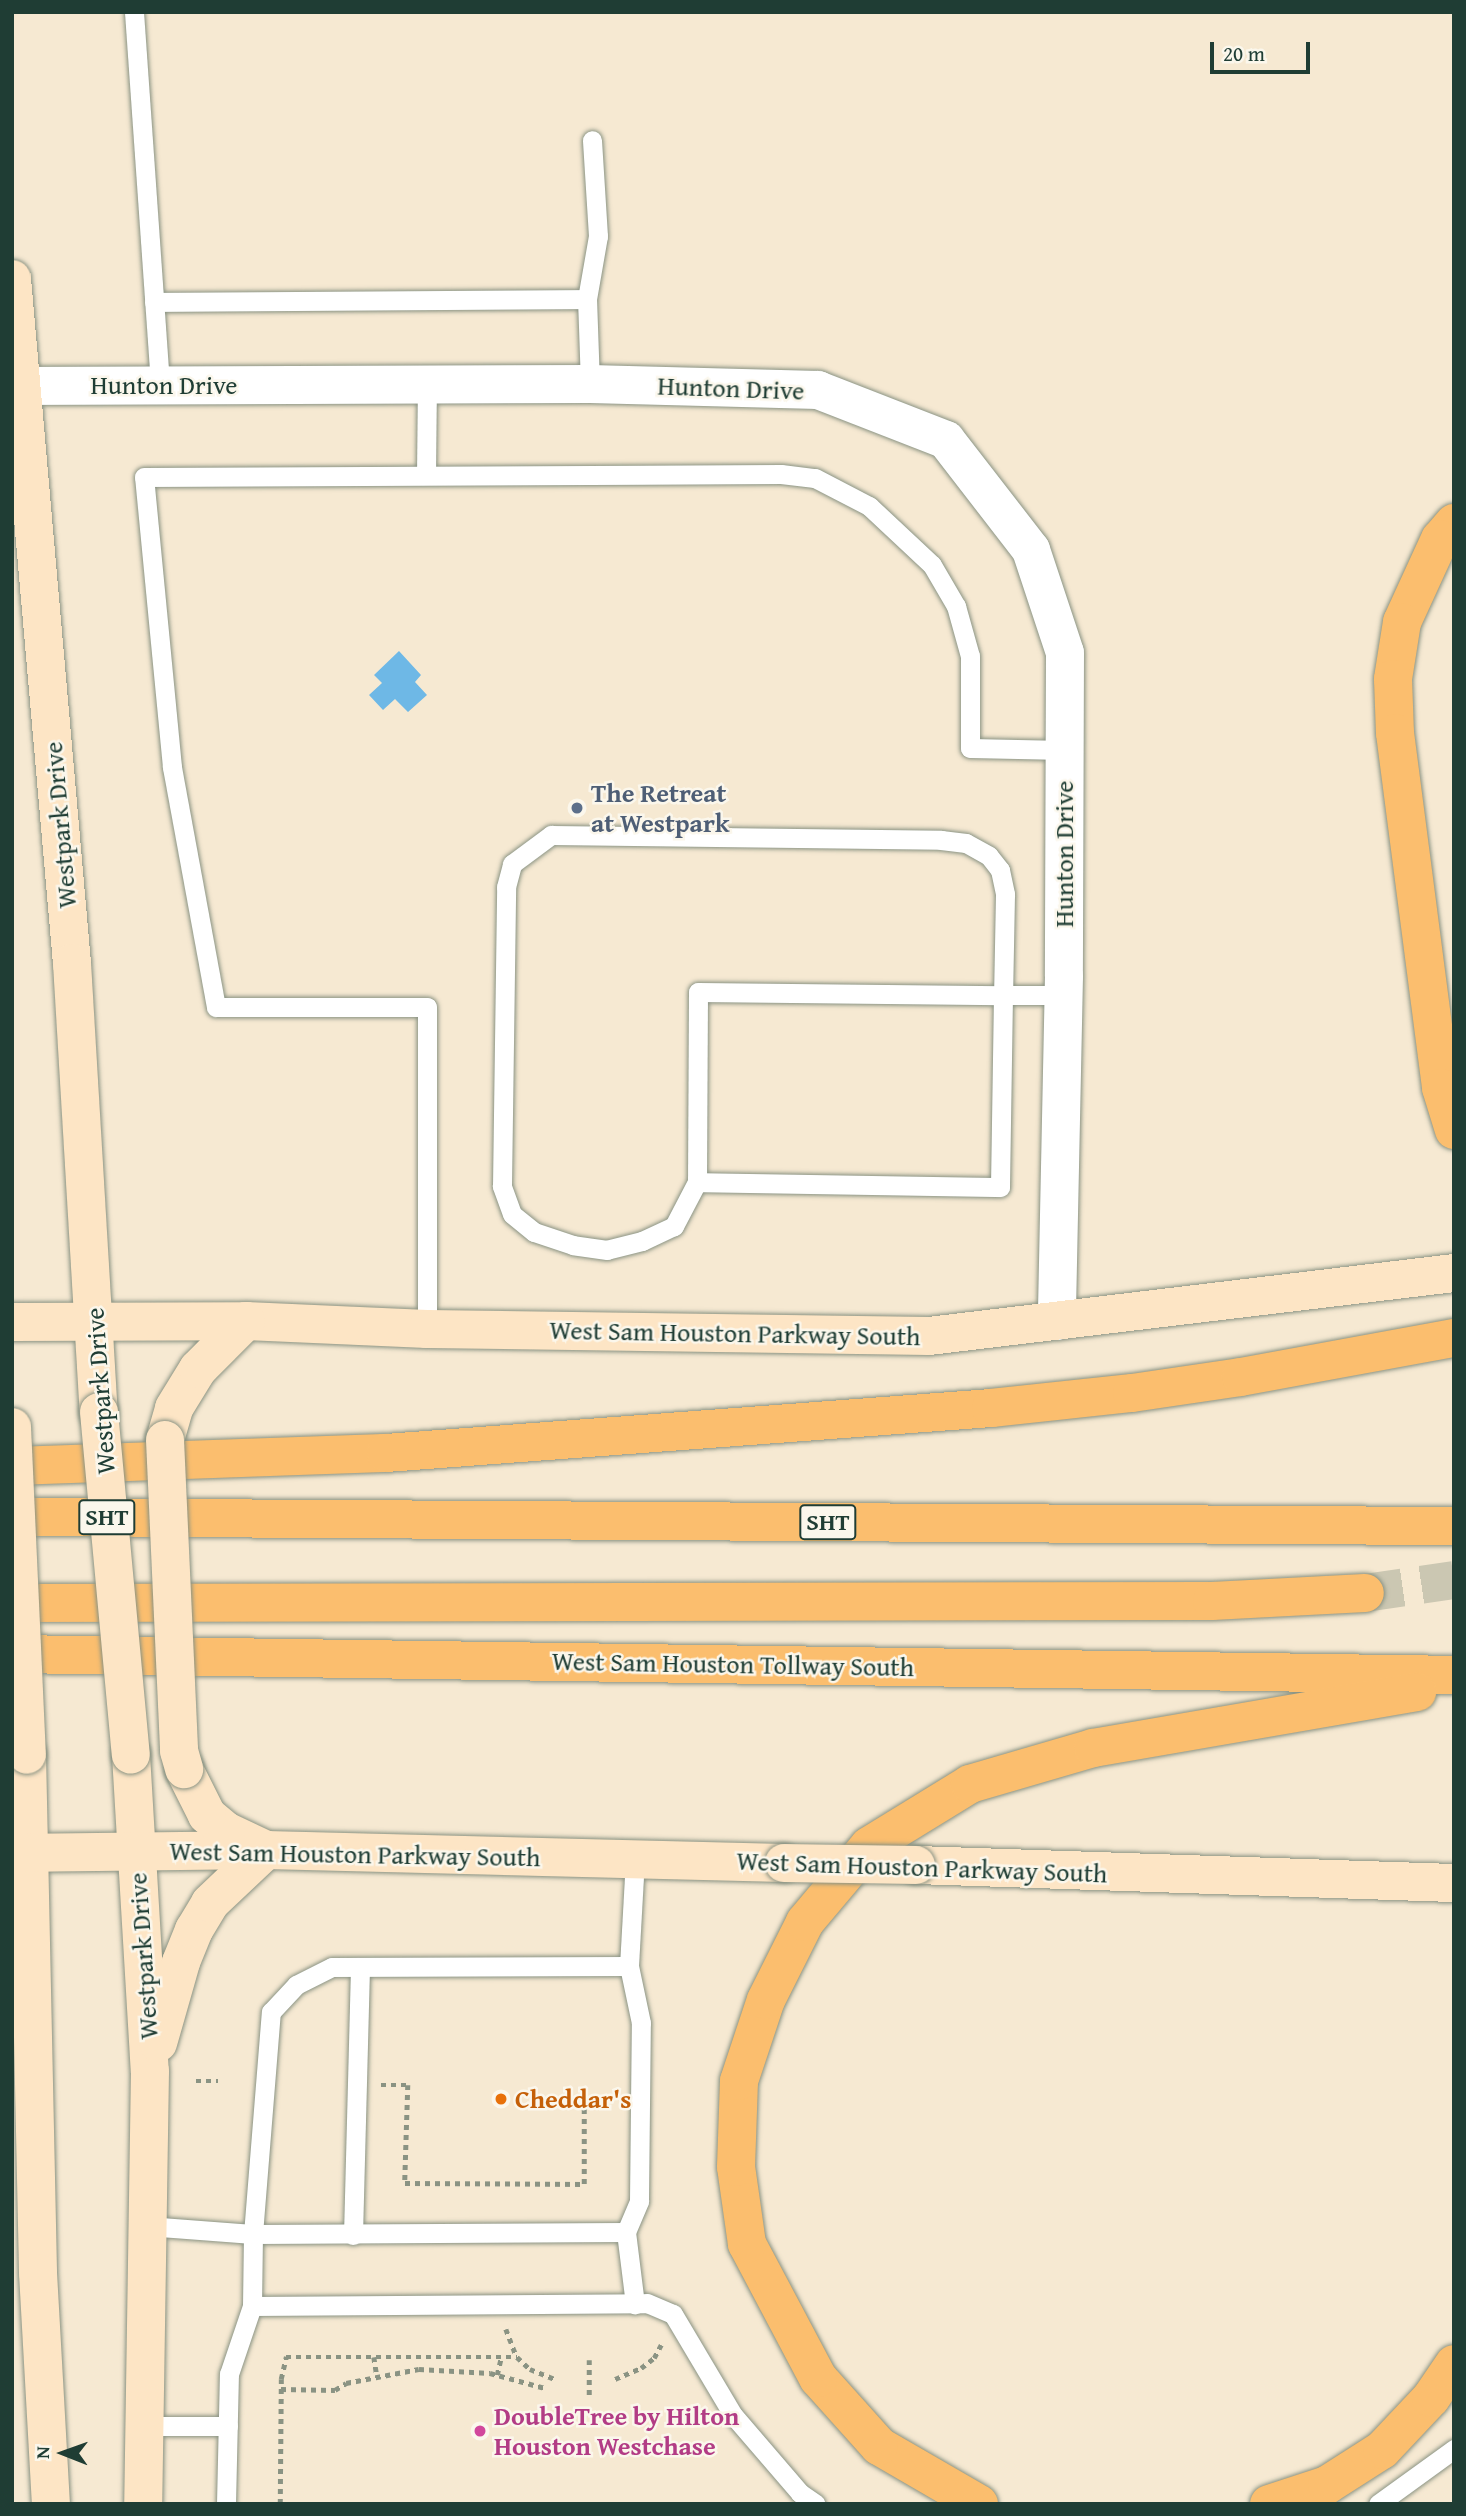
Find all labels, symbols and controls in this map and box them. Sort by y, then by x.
scale bar [1214,28,1314,72]
text: 20 m [1223,38,1265,69]
street label: Hunton Drive [90,369,238,401]
street label: Hunton Drive [657,370,805,406]
street label: Westpark Drive [37,740,83,910]
place label: The Retreat at Westpark [591,777,730,838]
street label: Hunton Drive [1048,780,1080,928]
marker: The Retreat at Westpark [569,800,585,816]
street label: Westpark Drive [79,1307,121,1475]
street label: West Sam Houston Parkway South [549,1314,921,1352]
road number: SHT [77,1497,137,1538]
road number: SHT [798,1502,858,1542]
street label: West Sam Houston Tollway South [552,1645,914,1683]
street label: West Sam Houston Parkway South [169,1835,541,1873]
street label: West Sam Houston Parkway South [736,1845,1108,1889]
street label: Westpark Drive [122,1872,164,2040]
place label: Cheddar's [515,2083,631,2115]
marker: Cheddar's [493,2091,509,2107]
place label: DoubleTree by Hilton Houston Westchase [494,2400,739,2462]
north arrow [28,2418,98,2488]
marker: DoubleTree by Hilton Houston Westchase [472,2423,488,2439]
text: N [28,2446,56,2459]

